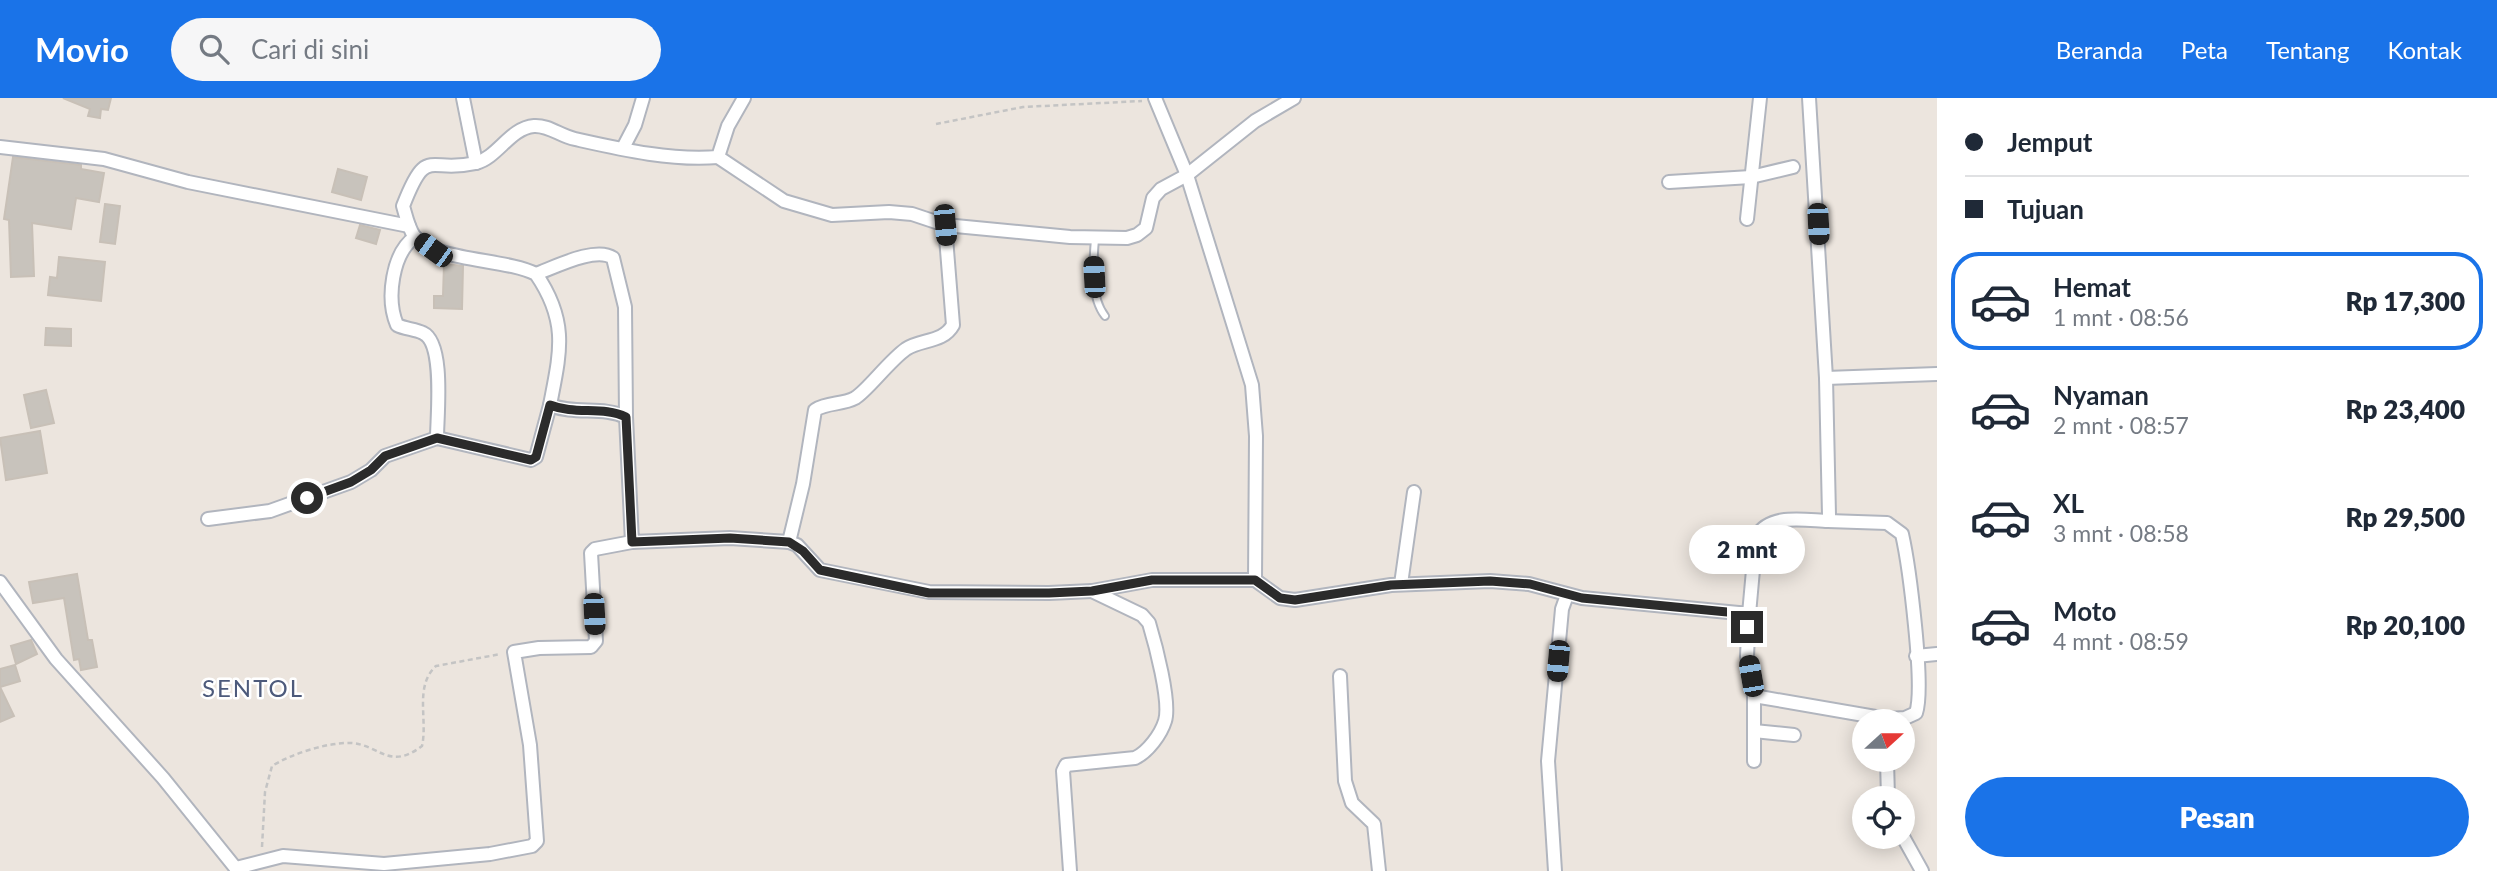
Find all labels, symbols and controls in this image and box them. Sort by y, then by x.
search box [171,18,661,81]
text: Movio [35,29,129,69]
icon: search [195,30,233,68]
text: Cari di sini [251,33,369,65]
text: Beranda [2056,35,2143,64]
text: Peta [2181,35,2228,64]
text: Tentang [2266,35,2349,64]
text: Kontak [2387,35,2462,64]
text: Jemput [2007,126,2093,158]
text: Tujuan [2007,193,2084,225]
car [1807,202,1830,246]
car [933,203,958,247]
car [410,229,457,271]
car [1083,255,1106,299]
icon: car [1969,270,2032,333]
text: Hemat [2053,271,2131,303]
text: Rp 17,300 [2345,285,2465,317]
text: 1 mnt · 08:56 [2053,303,2189,331]
icon: car [1969,378,2032,441]
text: Nyaman [2053,379,2149,411]
text: Rp 23,400 [2345,393,2465,425]
text: 2 mnt · 08:57 [2053,411,2189,439]
route start [291,482,323,514]
icon: car [1969,486,2032,549]
text: XL [2053,487,2084,519]
text: Rp 29,500 [2345,501,2465,533]
text: 3 mnt · 08:58 [2053,519,2189,547]
callout: 2 mnt [1689,526,1805,574]
text: 2 mnt [1717,535,1777,563]
car [583,592,606,636]
icon: car [1969,594,2032,657]
text: Moto [2053,595,2116,627]
text: Rp 20,100 [2345,609,2465,641]
route end [1731,611,1763,643]
text: 4 mnt · 08:59 [2053,627,2189,655]
car [1546,639,1571,683]
car [1738,653,1765,699]
district label: SENTOL [202,673,304,702]
north arrow [1852,709,1914,772]
map controls [1852,709,1915,849]
button: Pesan [1965,777,2469,857]
button: locate [1852,786,1915,849]

